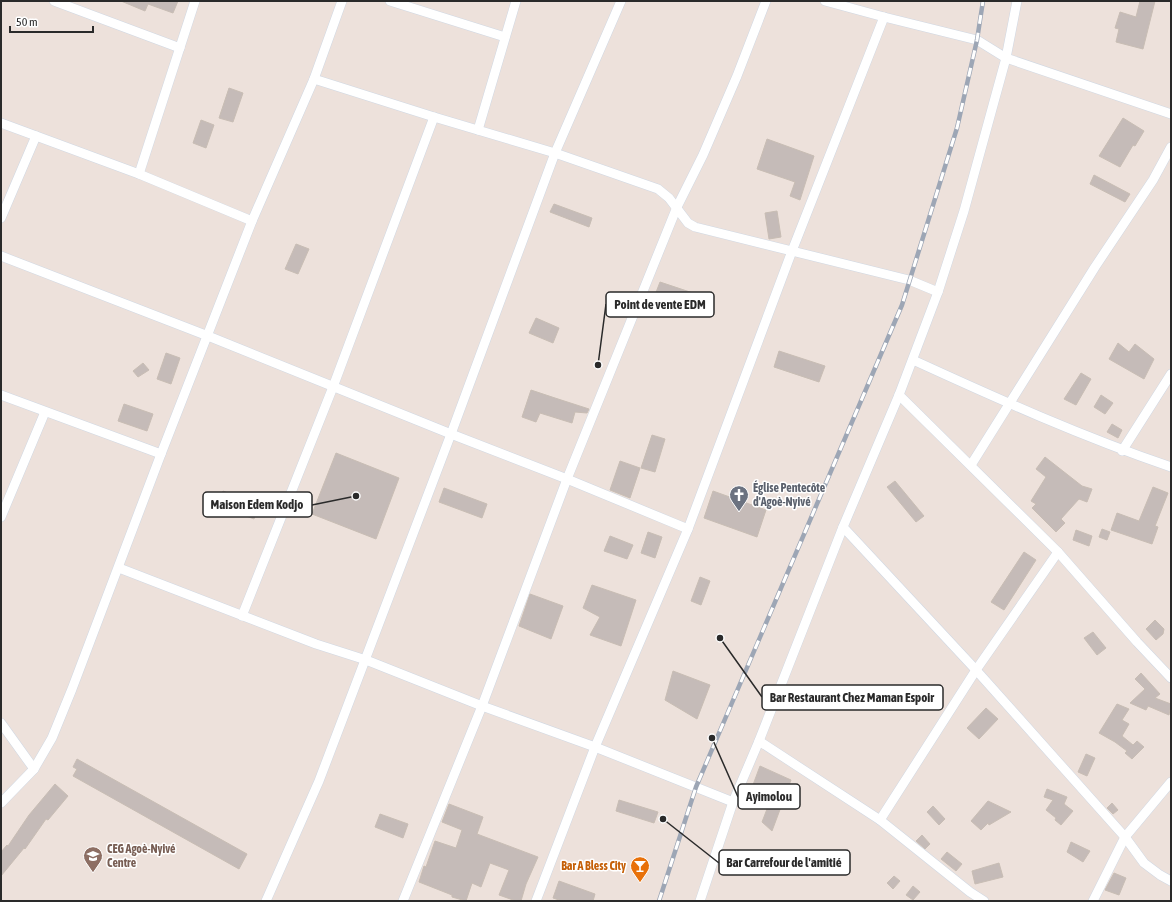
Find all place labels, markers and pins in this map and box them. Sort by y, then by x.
callout: Point de vente EDM [606,292,714,317]
place label: Église Pentecôte d'Agoè-Nyivé [753,480,826,509]
church icon: Église Pentecôte d'Agoè-Nyivé [728,484,750,512]
callout: Maison Edem Kodjo [203,492,312,517]
callout: Bar Restaurant Chez Maman Espoir [762,685,943,710]
callout: Ayimolou [738,784,800,809]
place label: CEG Agoè-Nyivé Centre [107,842,176,870]
school or university icon: CEG Agoè-Nyivé Centre [82,845,104,873]
callout: Bar Carrefour de l'amitié [719,850,850,875]
bar icon: Bar A Bless City [629,855,651,883]
place label: Bar A Bless City [561,859,626,873]

